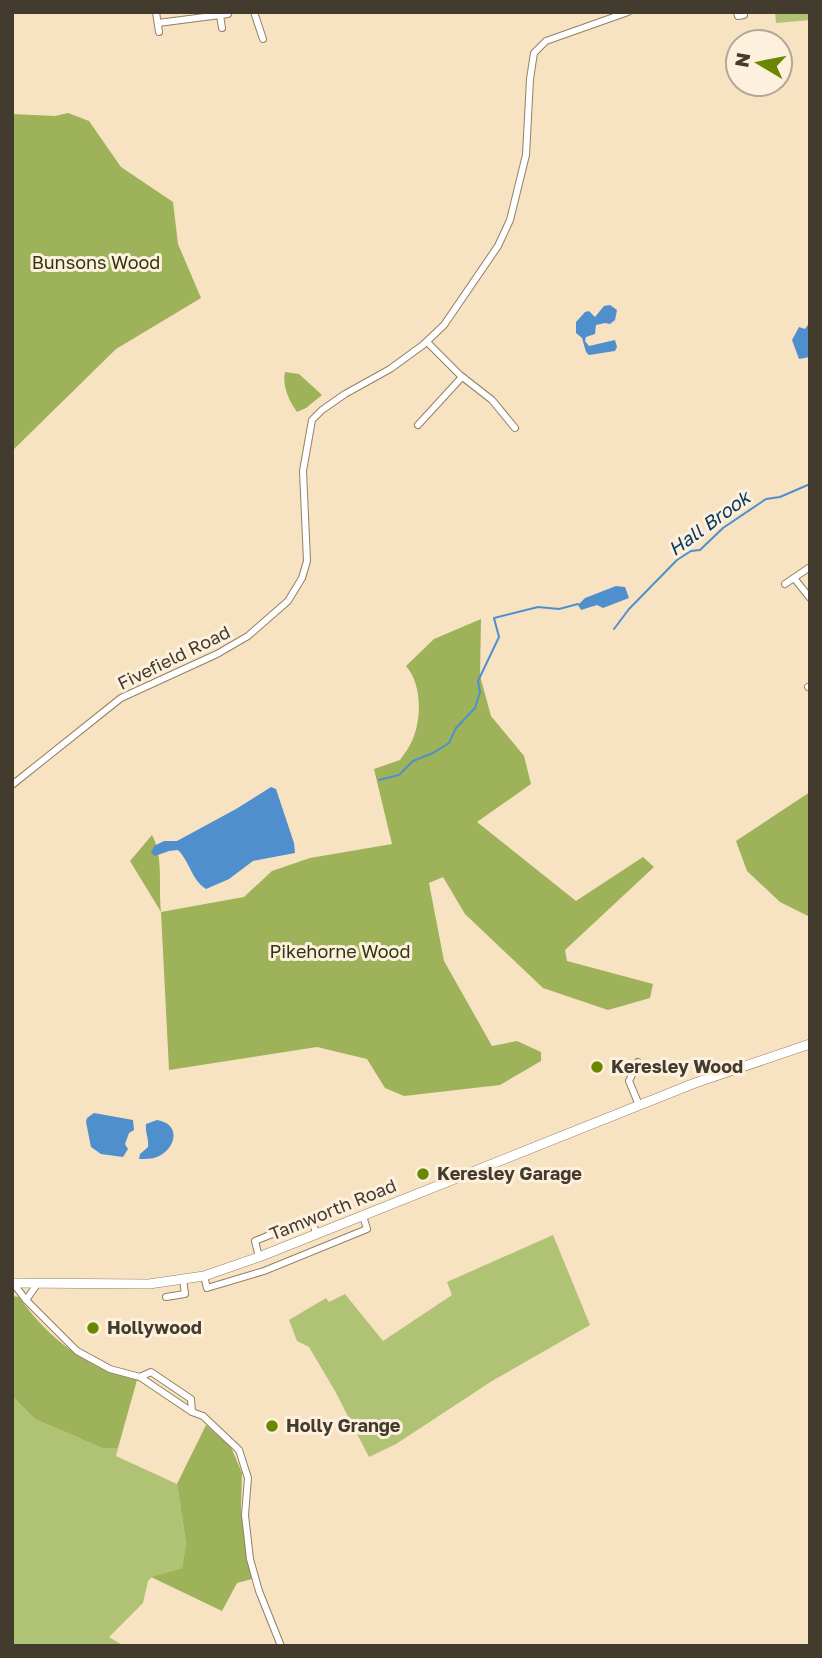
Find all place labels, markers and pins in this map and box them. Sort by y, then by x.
place label: Keresley Wood [611,1055,743,1077]
marker: Keresley Wood [589,1059,605,1075]
place label: Keresley Garage [437,1162,582,1184]
marker: Keresley Garage [415,1166,431,1182]
place label: Hollywood [107,1316,202,1338]
marker: Hollywood [85,1320,101,1336]
place label: Holly Grange [286,1414,401,1436]
marker: Holly Grange [264,1418,280,1434]

